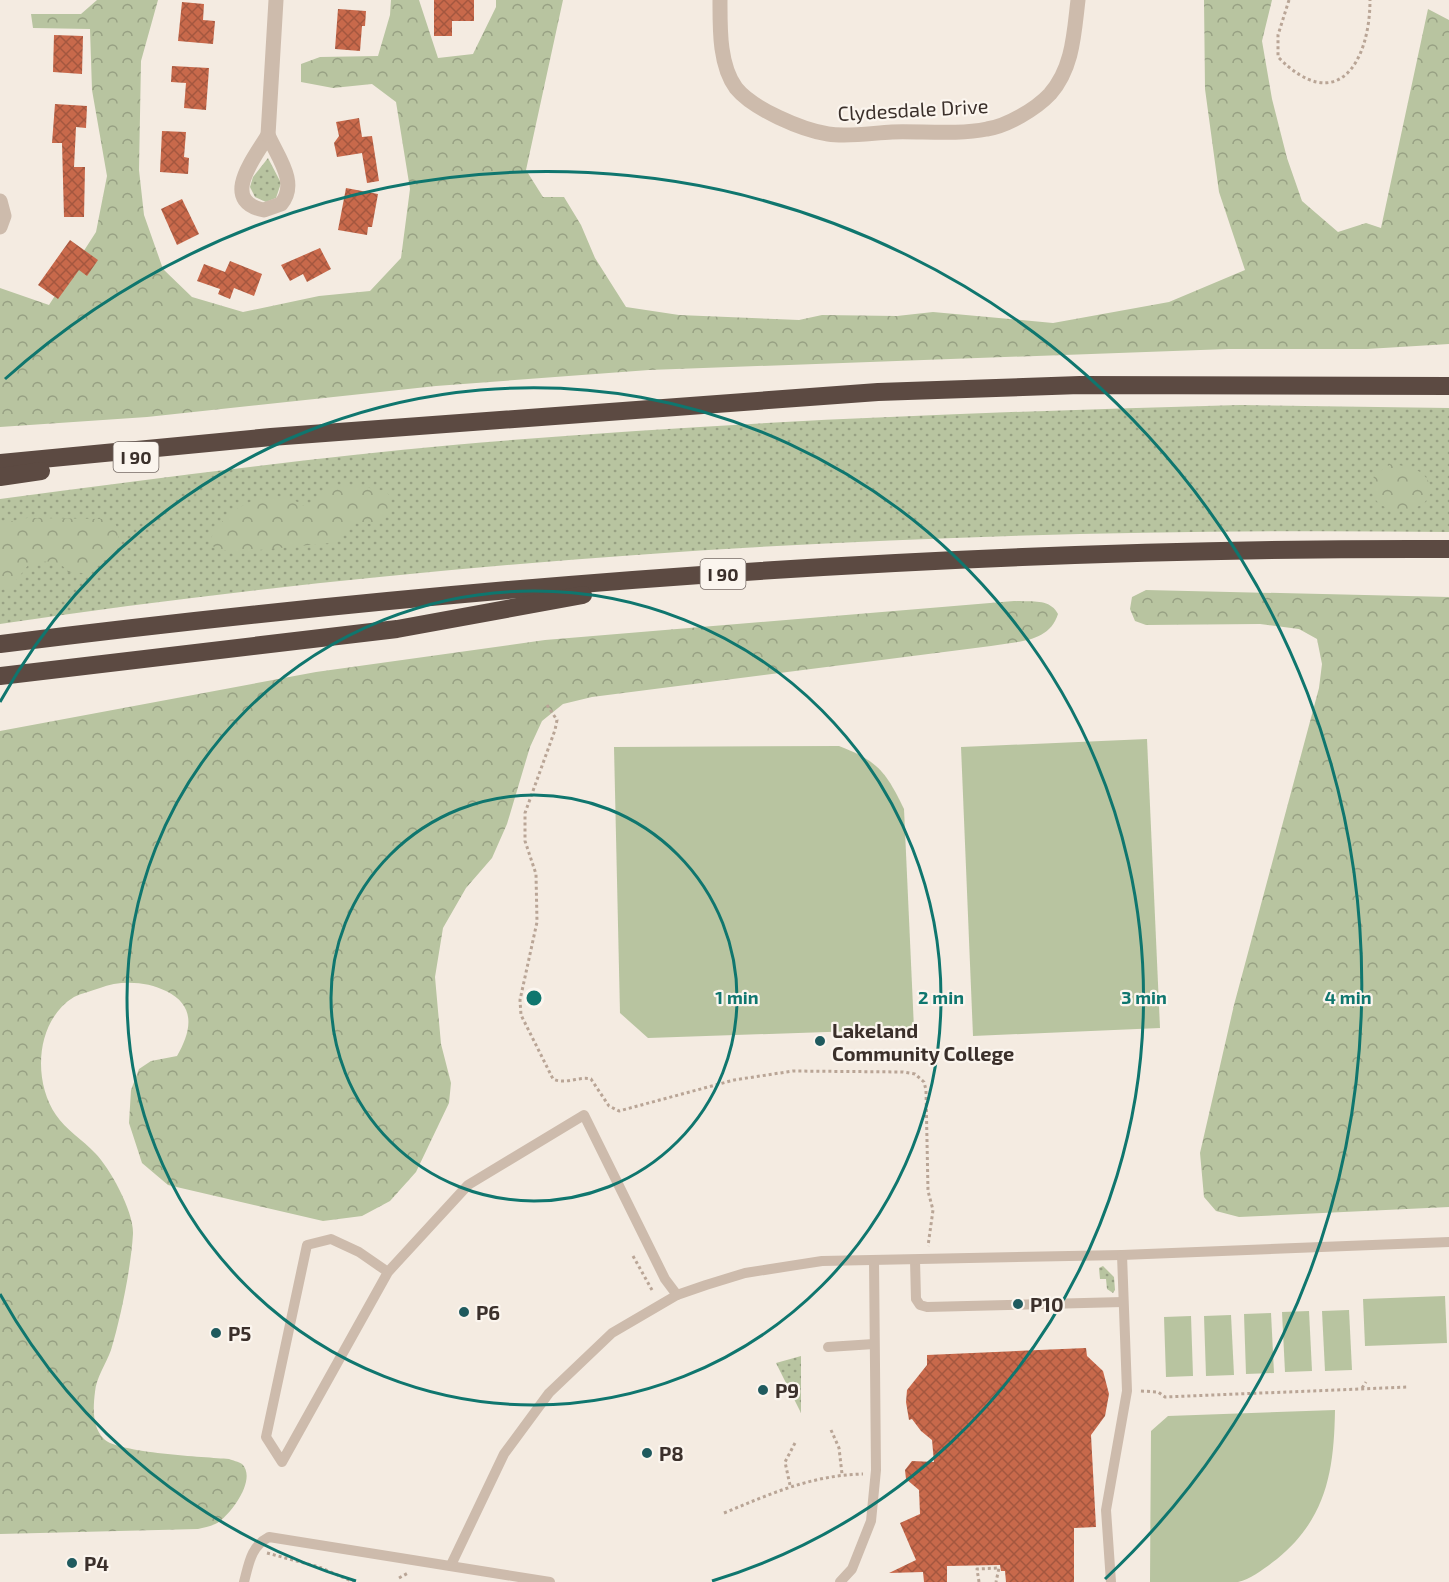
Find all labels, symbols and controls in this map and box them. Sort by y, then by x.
street label: Clydesdale Drive [837,93,989,125]
road number: I 90 [114,442,158,472]
road number: I 90 [700,559,746,589]
text: 1 min [715,986,759,1008]
text: 2 min [918,986,964,1008]
text: 3 min [1121,986,1167,1008]
text: 4 min [1325,986,1372,1008]
centre of rings [524,988,544,1008]
place label: Lakeland Community College [832,1018,1014,1066]
marker: Lakeland Community College [813,1034,827,1048]
place label: P10 [1030,1292,1064,1316]
marker: P10 [1011,1297,1025,1311]
place label: P6 [476,1300,500,1324]
marker: P6 [457,1305,471,1319]
place label: P5 [228,1321,251,1345]
marker: P5 [209,1326,223,1340]
place label: P9 [775,1378,799,1402]
marker: P9 [756,1383,770,1397]
place label: P8 [659,1441,684,1465]
marker: P8 [640,1446,654,1460]
place label: P4 [84,1551,109,1575]
marker: P4 [65,1556,79,1570]

